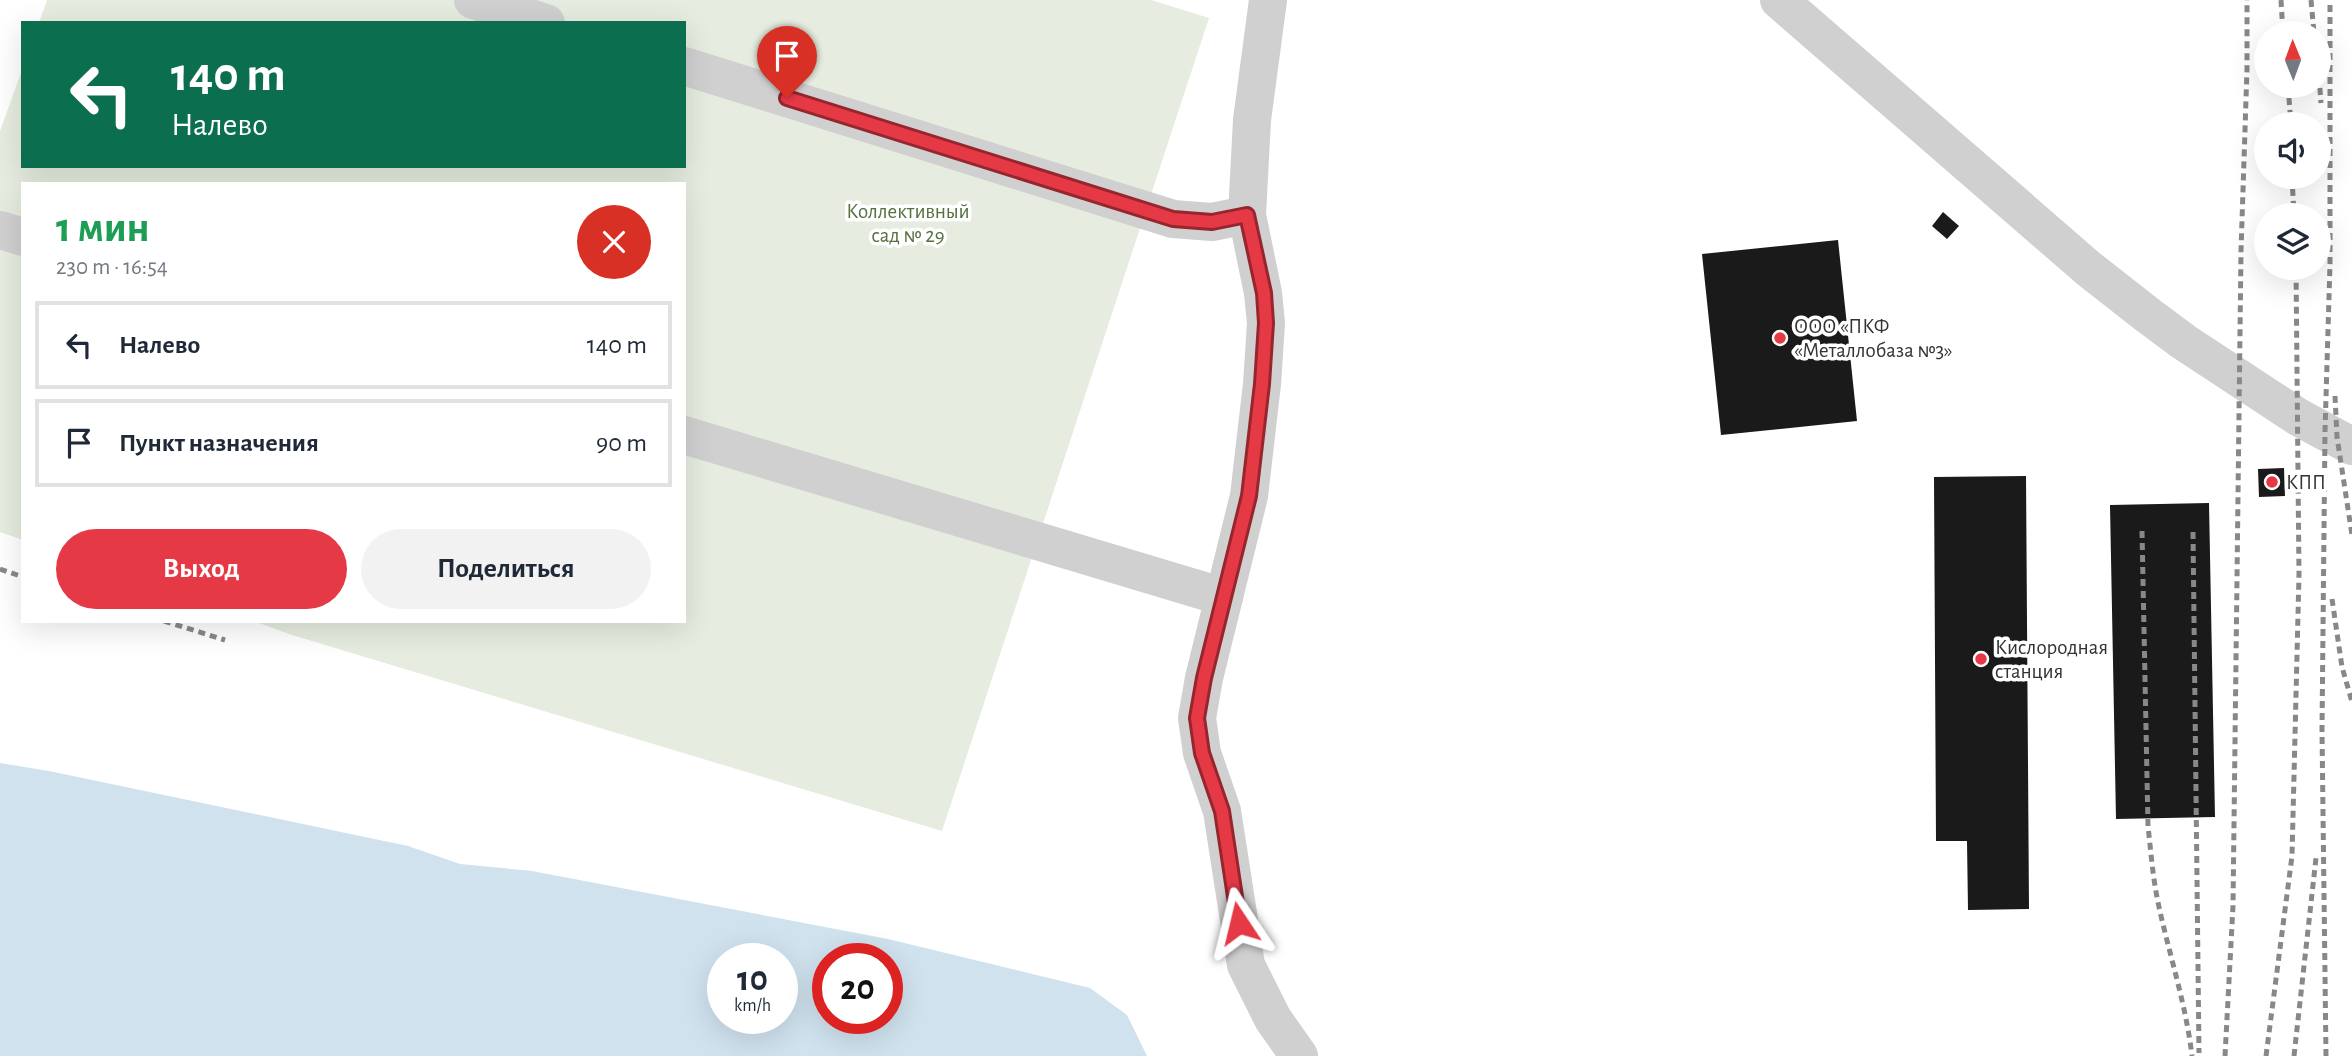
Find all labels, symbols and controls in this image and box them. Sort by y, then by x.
north arrow [2254,21,2331,98]
map controls [2254,21,2331,280]
pin [757,26,817,98]
icon: arrive [768,37,806,75]
icon: left [56,49,147,140]
text: 140 m [171,51,286,100]
text: Налево [171,109,268,141]
button: sound [2254,112,2331,189]
park label: Коллективный сад № 29 [846,201,970,246]
button: layers [2254,203,2331,280]
button: close [577,205,651,279]
text: 1 мин [56,207,150,249]
text: 230 m · 16:54 [56,256,168,279]
place label: ООО «ПКФ «Металлобаза №3» [1794,316,1953,361]
icon: left [60,326,98,364]
marker: ООО «ПКФ «Металлобаза №3» [1772,330,1788,346]
text: Налево [119,332,200,358]
text: 140 m [587,332,647,358]
icon: arrive [60,424,98,462]
text: Пункт назначения [119,430,319,456]
text: 90 m [596,430,647,456]
place label: КПП [2286,472,2326,493]
marker: КПП [2264,474,2280,490]
button: Выход [56,529,347,609]
button: Поделиться [361,529,651,609]
place label: Кислородная станция [1995,637,2108,682]
marker: Кислородная станция [1973,651,1989,667]
position arrow [1202,886,1276,960]
speed limit sign: 20 [812,943,903,1034]
text: 10 [737,962,768,997]
text: km/h [734,997,771,1015]

